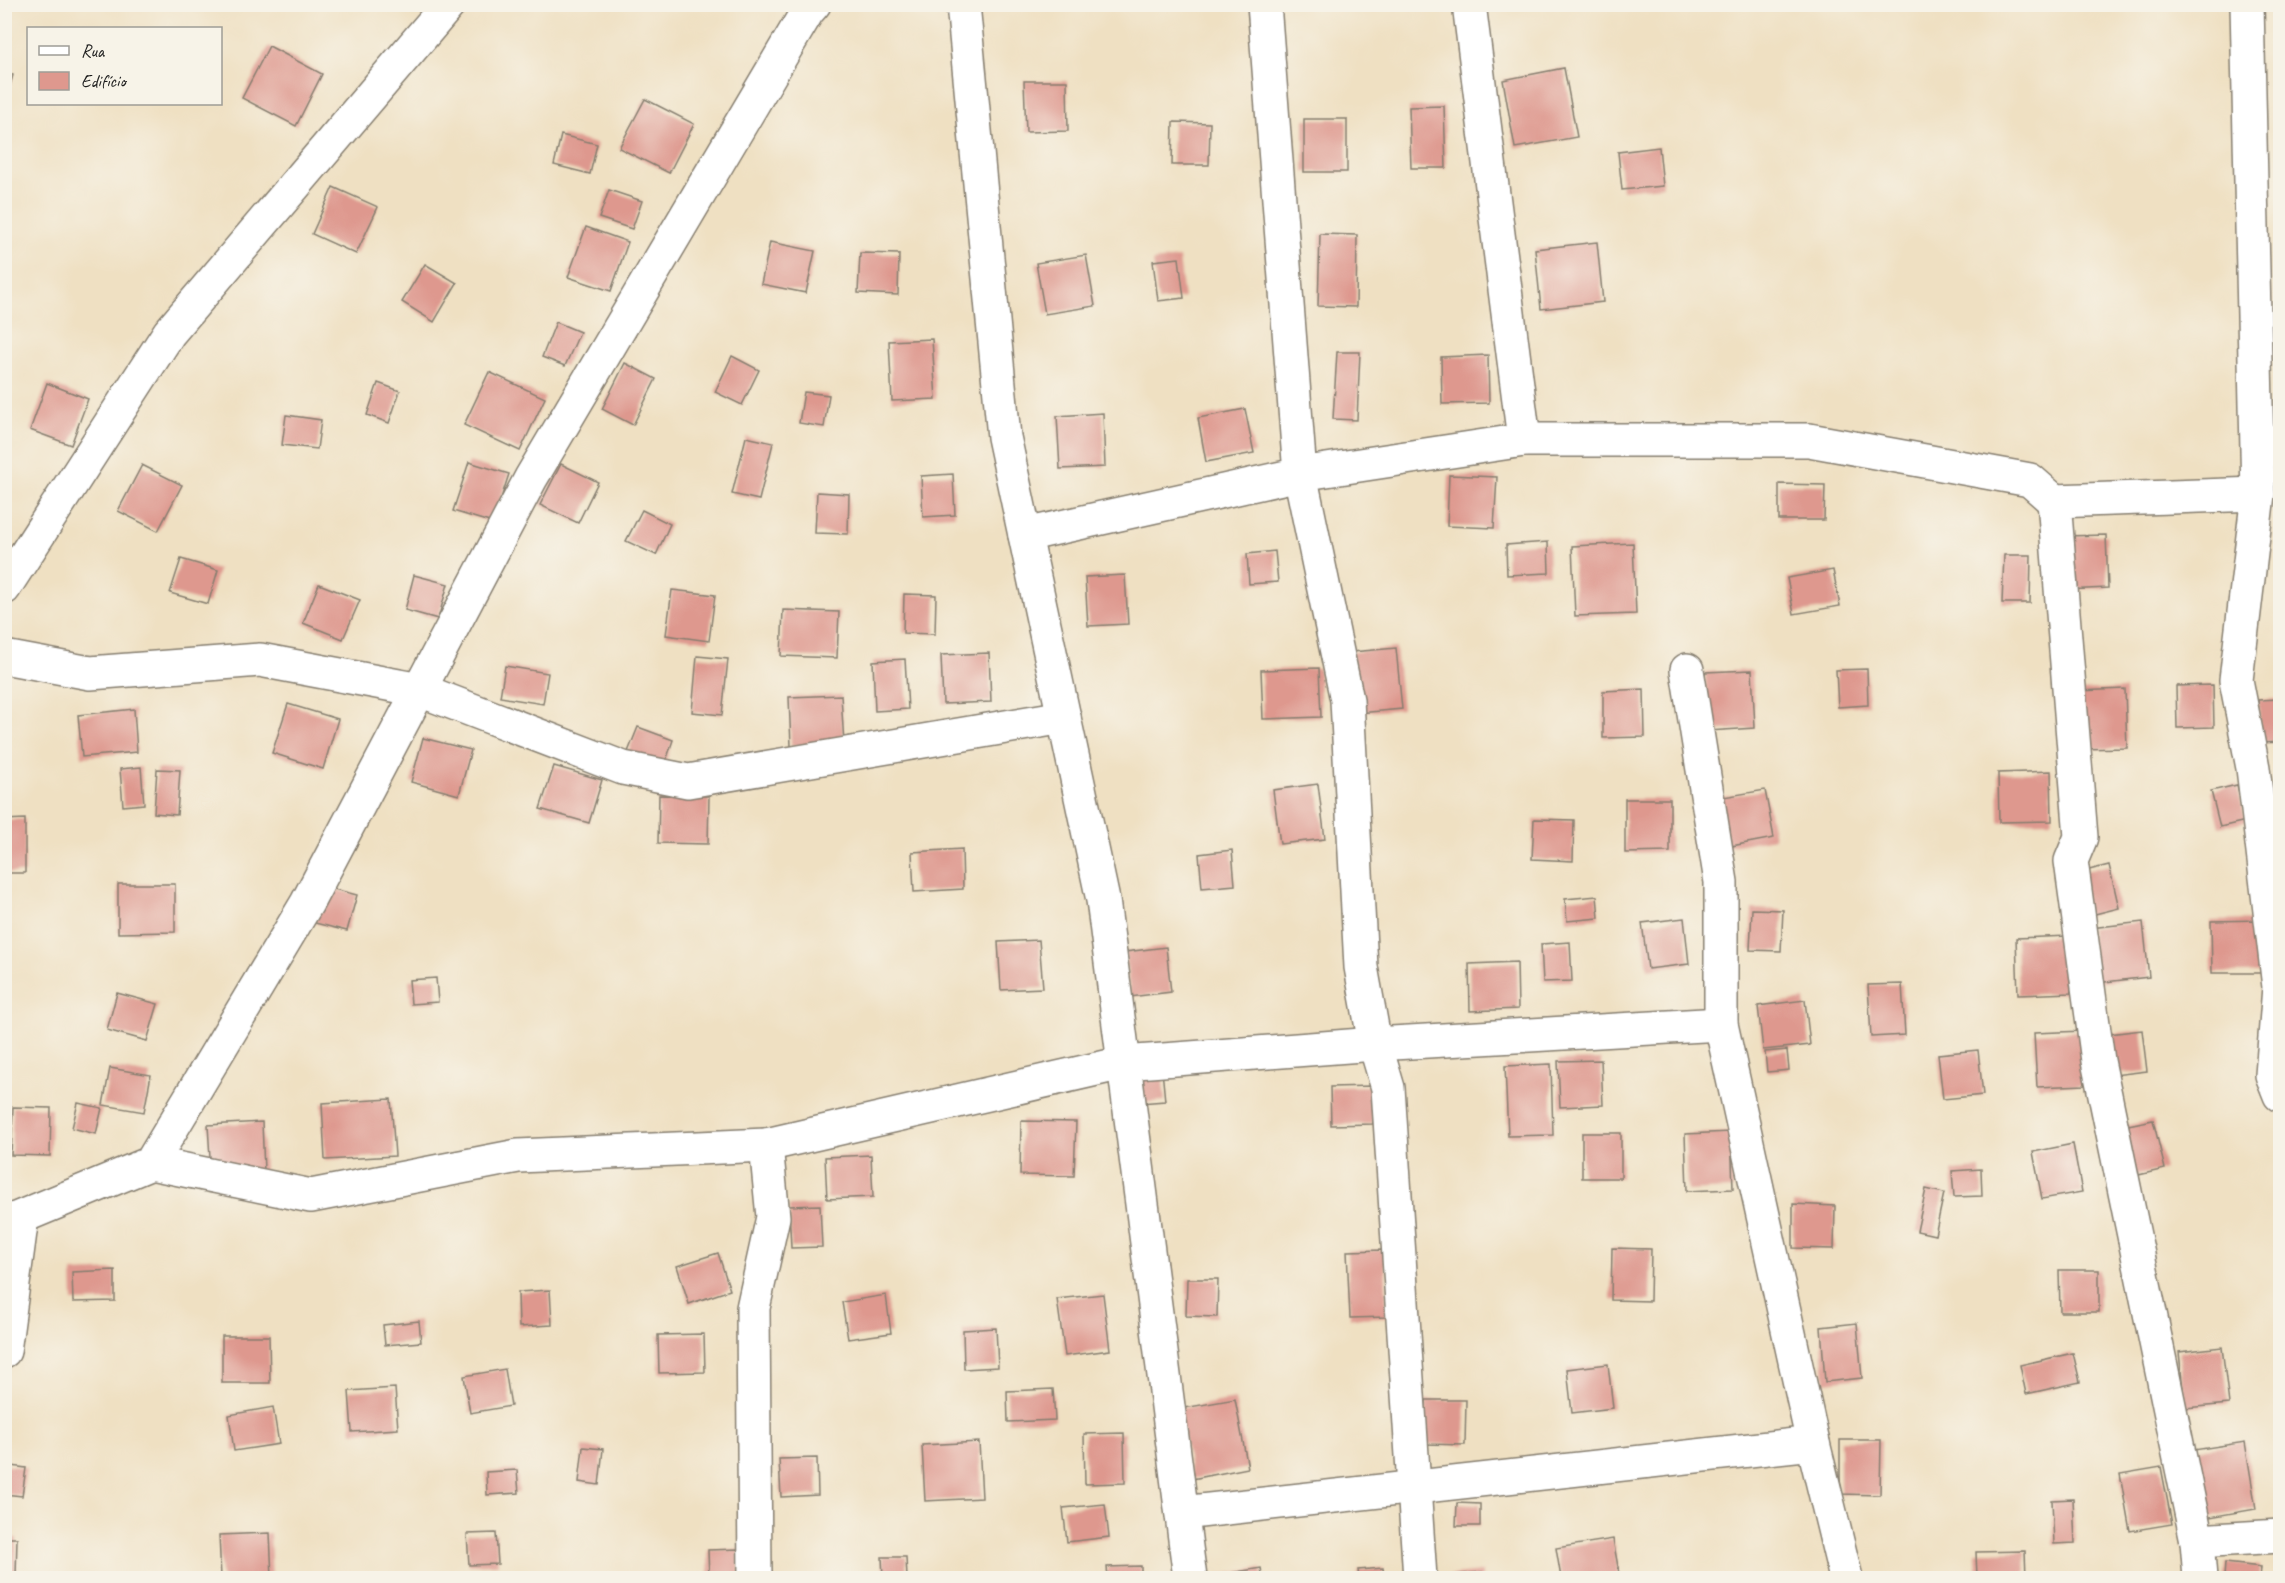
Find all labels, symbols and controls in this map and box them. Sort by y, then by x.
legend [27,27,222,105]
text: Rua [81,40,106,62]
text: Edifício [81,70,127,92]

